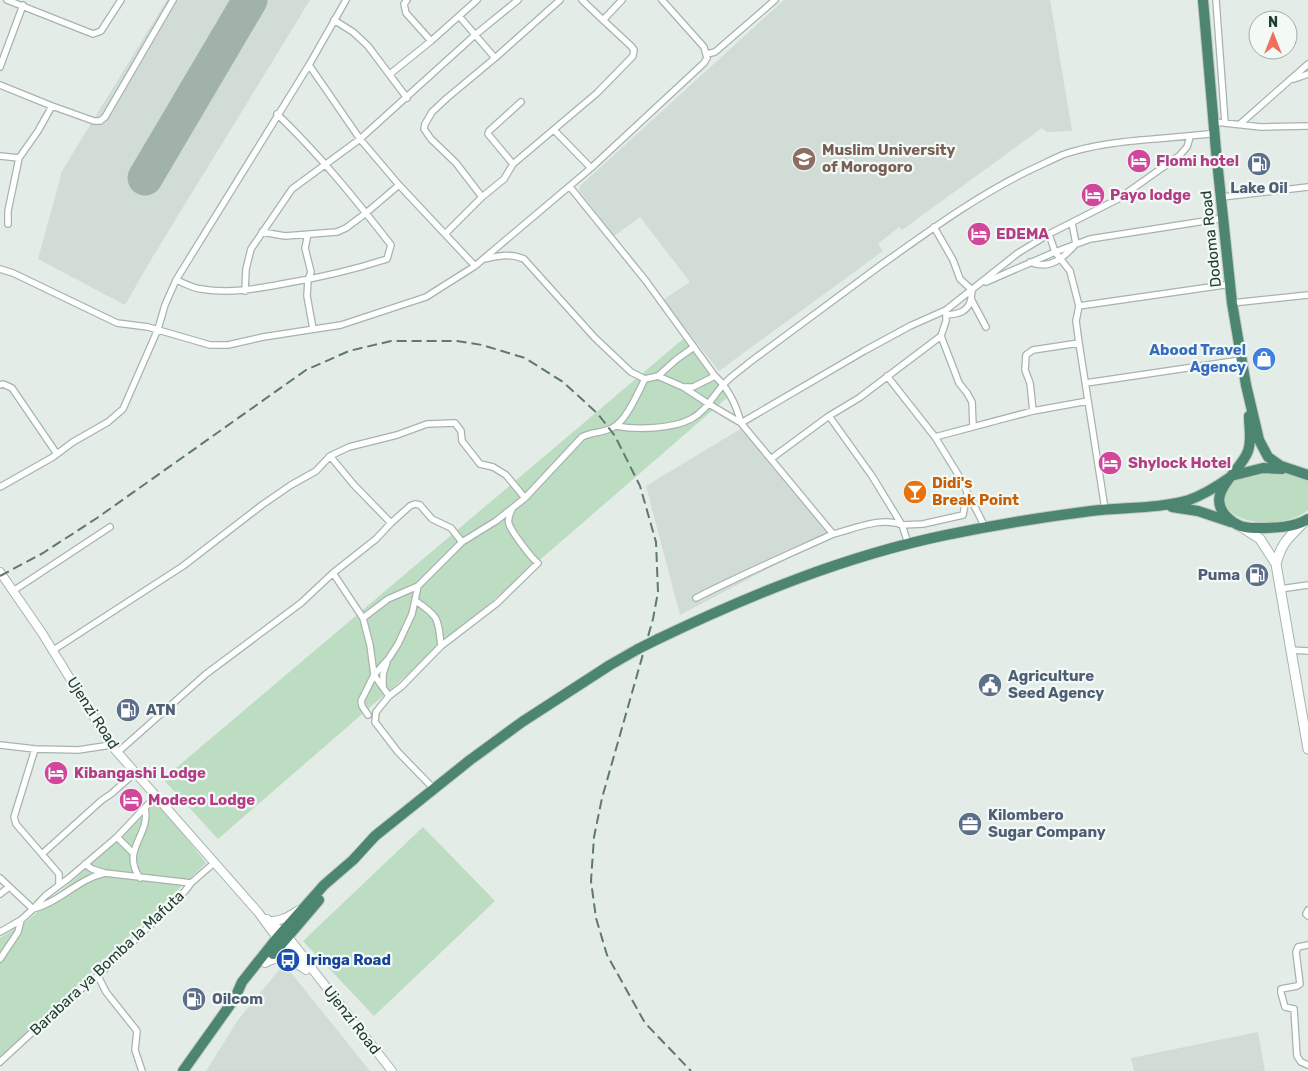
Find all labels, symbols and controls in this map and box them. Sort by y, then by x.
north arrow [1248,10,1298,60]
text: N [1268,14,1278,31]
place label: Muslim University of Morogoro [822,141,956,176]
school or university icon: Muslim University of Morogoro [791,146,817,172]
hotel icon: Flomi hotel [1126,148,1152,174]
fuel station icon: Lake Oil [1246,151,1272,177]
place label: Flomi hotel [1156,152,1239,170]
place label: Lake Oil [1230,179,1288,197]
hotel icon: Payo lodge [1080,182,1106,208]
place label: Payo lodge [1110,186,1191,204]
street label: Dodoma Road [1197,190,1225,288]
hotel icon: EDEMA [966,221,992,247]
place label: EDEMA [996,225,1049,243]
place label: Abood Travel Agency [1149,341,1246,376]
shop icon: Abood Travel Agency [1251,346,1277,372]
hotel icon: Shylock Hotel [1097,450,1123,476]
place label: Shylock Hotel [1128,454,1231,472]
place label: Didi's Break Point [932,474,1019,509]
bar icon: Didi's Break Point [902,479,928,505]
fuel station icon: Puma [1244,562,1270,588]
place label: Puma [1198,566,1240,584]
place label: Agriculture Seed Agency [1008,667,1104,702]
public building icon: Agriculture Seed Agency [977,672,1003,698]
street label: Ujenzi Road [63,674,123,752]
fuel station icon: ATN [115,697,141,723]
place label: ATN [146,701,176,719]
hotel icon: Kibangashi Lodge [43,760,69,786]
place label: Kibangashi Lodge [74,764,206,782]
hotel icon: Modeco Lodge [118,787,144,813]
place label: Modeco Lodge [148,791,255,809]
place label: Kilombero Sugar Company [988,806,1106,841]
office icon: Kilombero Sugar Company [957,811,983,837]
street label: Barabara ya Bomba la Mafuta [26,887,188,1039]
bus stop icon: Iringa Road [275,947,301,973]
place label: Iringa Road [306,951,391,969]
street label: Ujenzi Road [320,982,384,1058]
fuel station icon: Oilcom [181,986,207,1012]
place label: Oilcom [212,990,263,1008]

